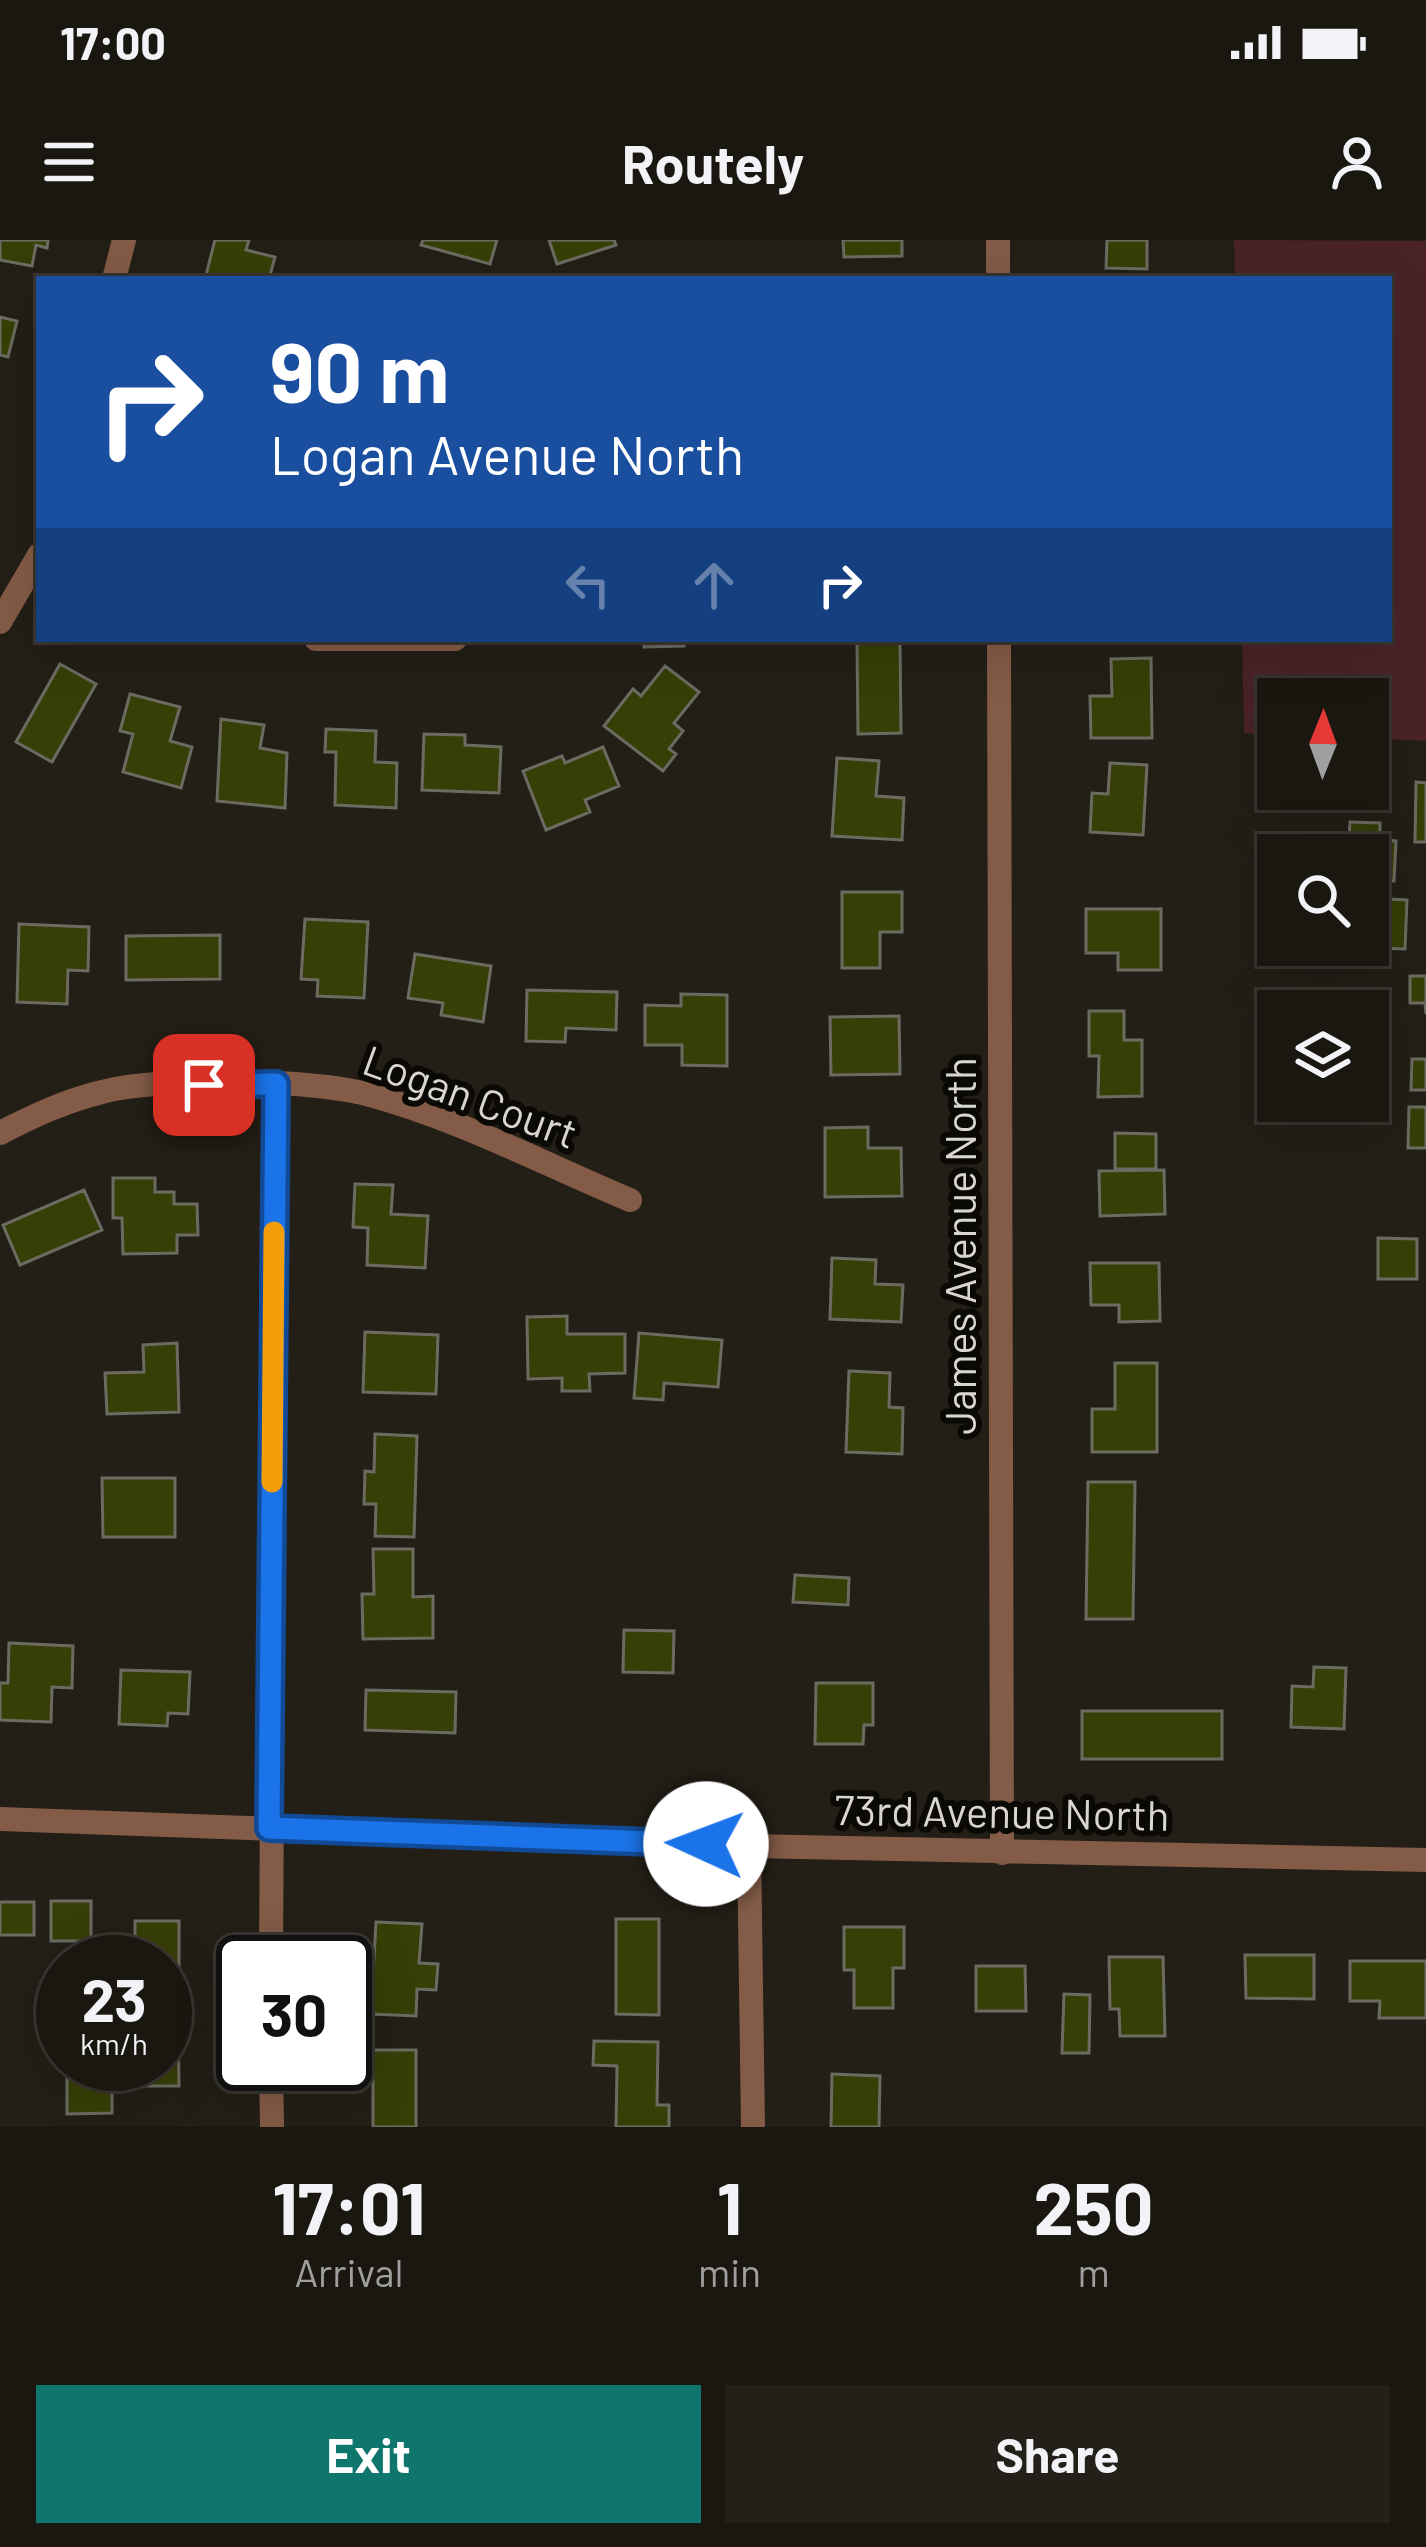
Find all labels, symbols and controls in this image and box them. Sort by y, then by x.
text: 17:00 [60,15,166,69]
icon: menu [36,129,102,195]
icon: person [1324,129,1390,195]
text: Routely [622,130,804,195]
text: 90 m [270,319,449,420]
icon: right [72,324,228,480]
text: Logan Avenue North [270,421,744,486]
icon: left [555,552,621,618]
icon: ahead [681,552,747,618]
icon: right [807,552,873,618]
north arrow [1257,678,1389,810]
map controls [1257,678,1389,1122]
button: search [1257,834,1389,966]
button: layers [1257,990,1389,1122]
street label: Logan Court [357,1033,584,1158]
pin [153,1034,255,1136]
icon: arrive [171,1052,237,1118]
street label: James Avenue North [934,1057,984,1435]
position arrow [643,1781,769,1907]
street label: 73rd Avenue North [834,1783,1170,1839]
speed limit sign: 30 [216,1935,372,2091]
text: 23 [81,1962,147,2034]
text: km/h [80,2025,148,2061]
text: 17:01 [272,2163,426,2249]
text: 1 [717,2163,742,2249]
text: 250 [1033,2163,1154,2249]
text: Arrival [294,2248,403,2295]
text: min [698,2248,761,2295]
text: m [1077,2248,1110,2295]
button: Exit [36,2385,701,2523]
button: Share [725,2385,1390,2523]

